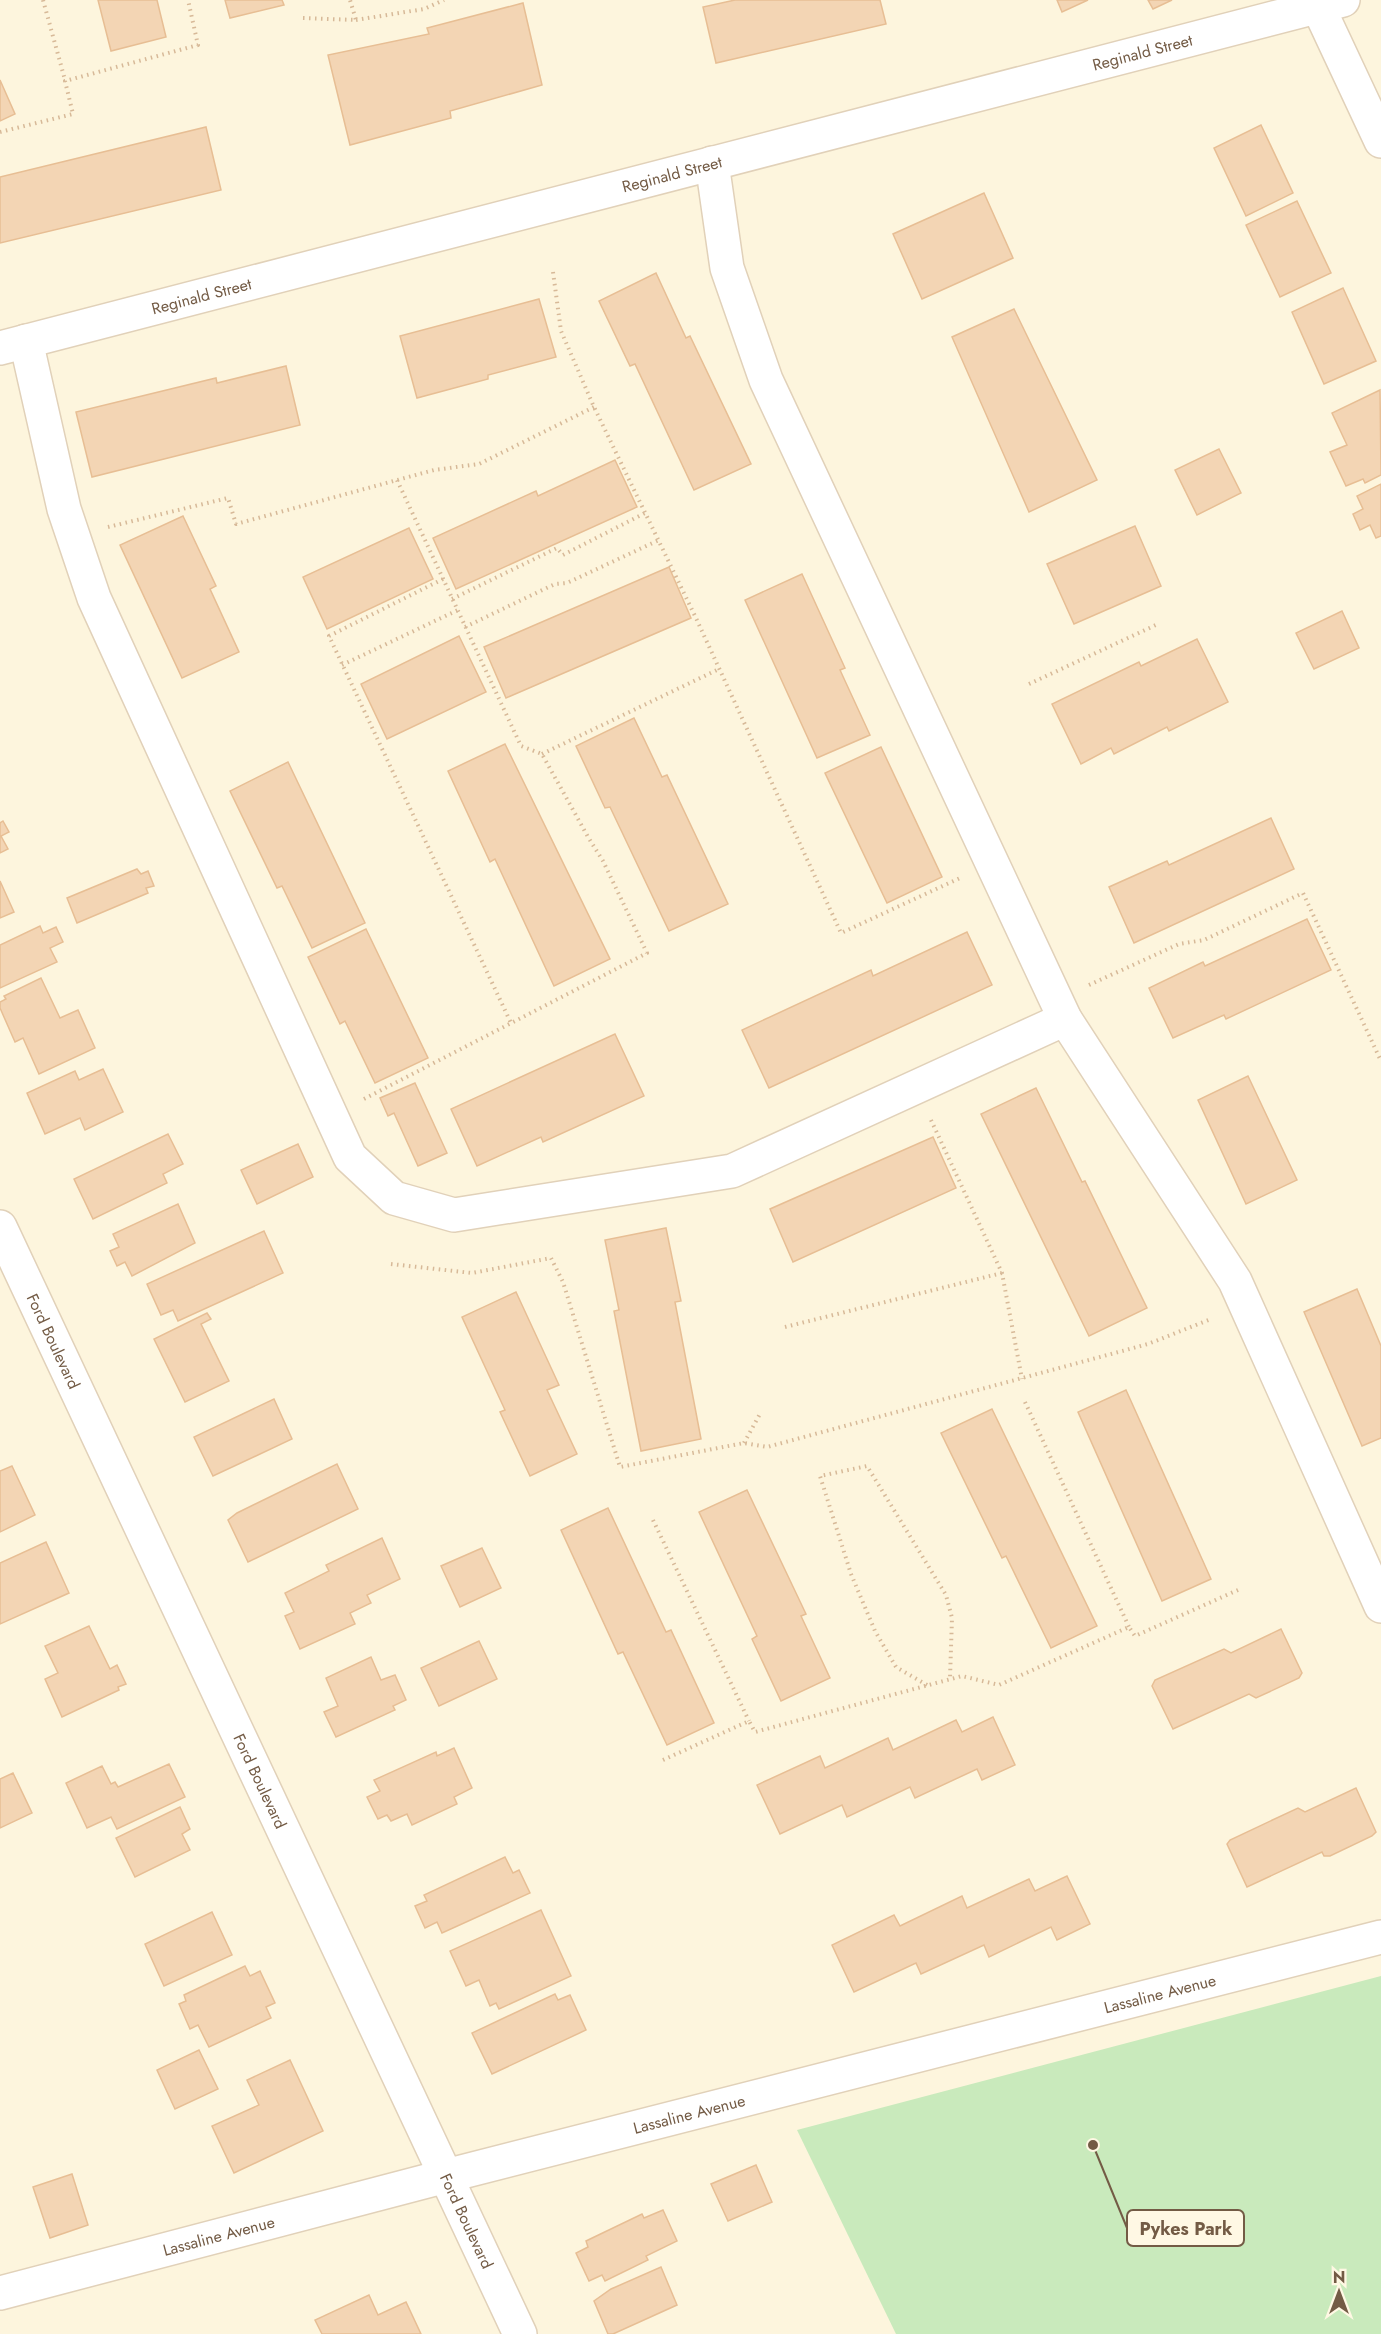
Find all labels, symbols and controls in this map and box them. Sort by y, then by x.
street label: Reginald Street [1090,28,1195,76]
street label: Reginald Street [619,150,725,198]
street label: Reginald Street [149,272,254,320]
street label: Ford Boulevard [21,1290,85,1393]
street label: Ford Boulevard [227,1730,292,1833]
street label: Lassaline Avenue [1102,1969,1219,2019]
street label: Lassaline Avenue [631,2089,748,2140]
street label: Ford Boulevard [434,2170,499,2272]
street label: Lassaline Avenue [160,2210,277,2262]
callout: Pykes Park [1127,2210,1244,2246]
text: Pykes Park [1140,2216,1233,2242]
north arrow [1309,2262,1369,2322]
text: N [1333,2266,1345,2289]

